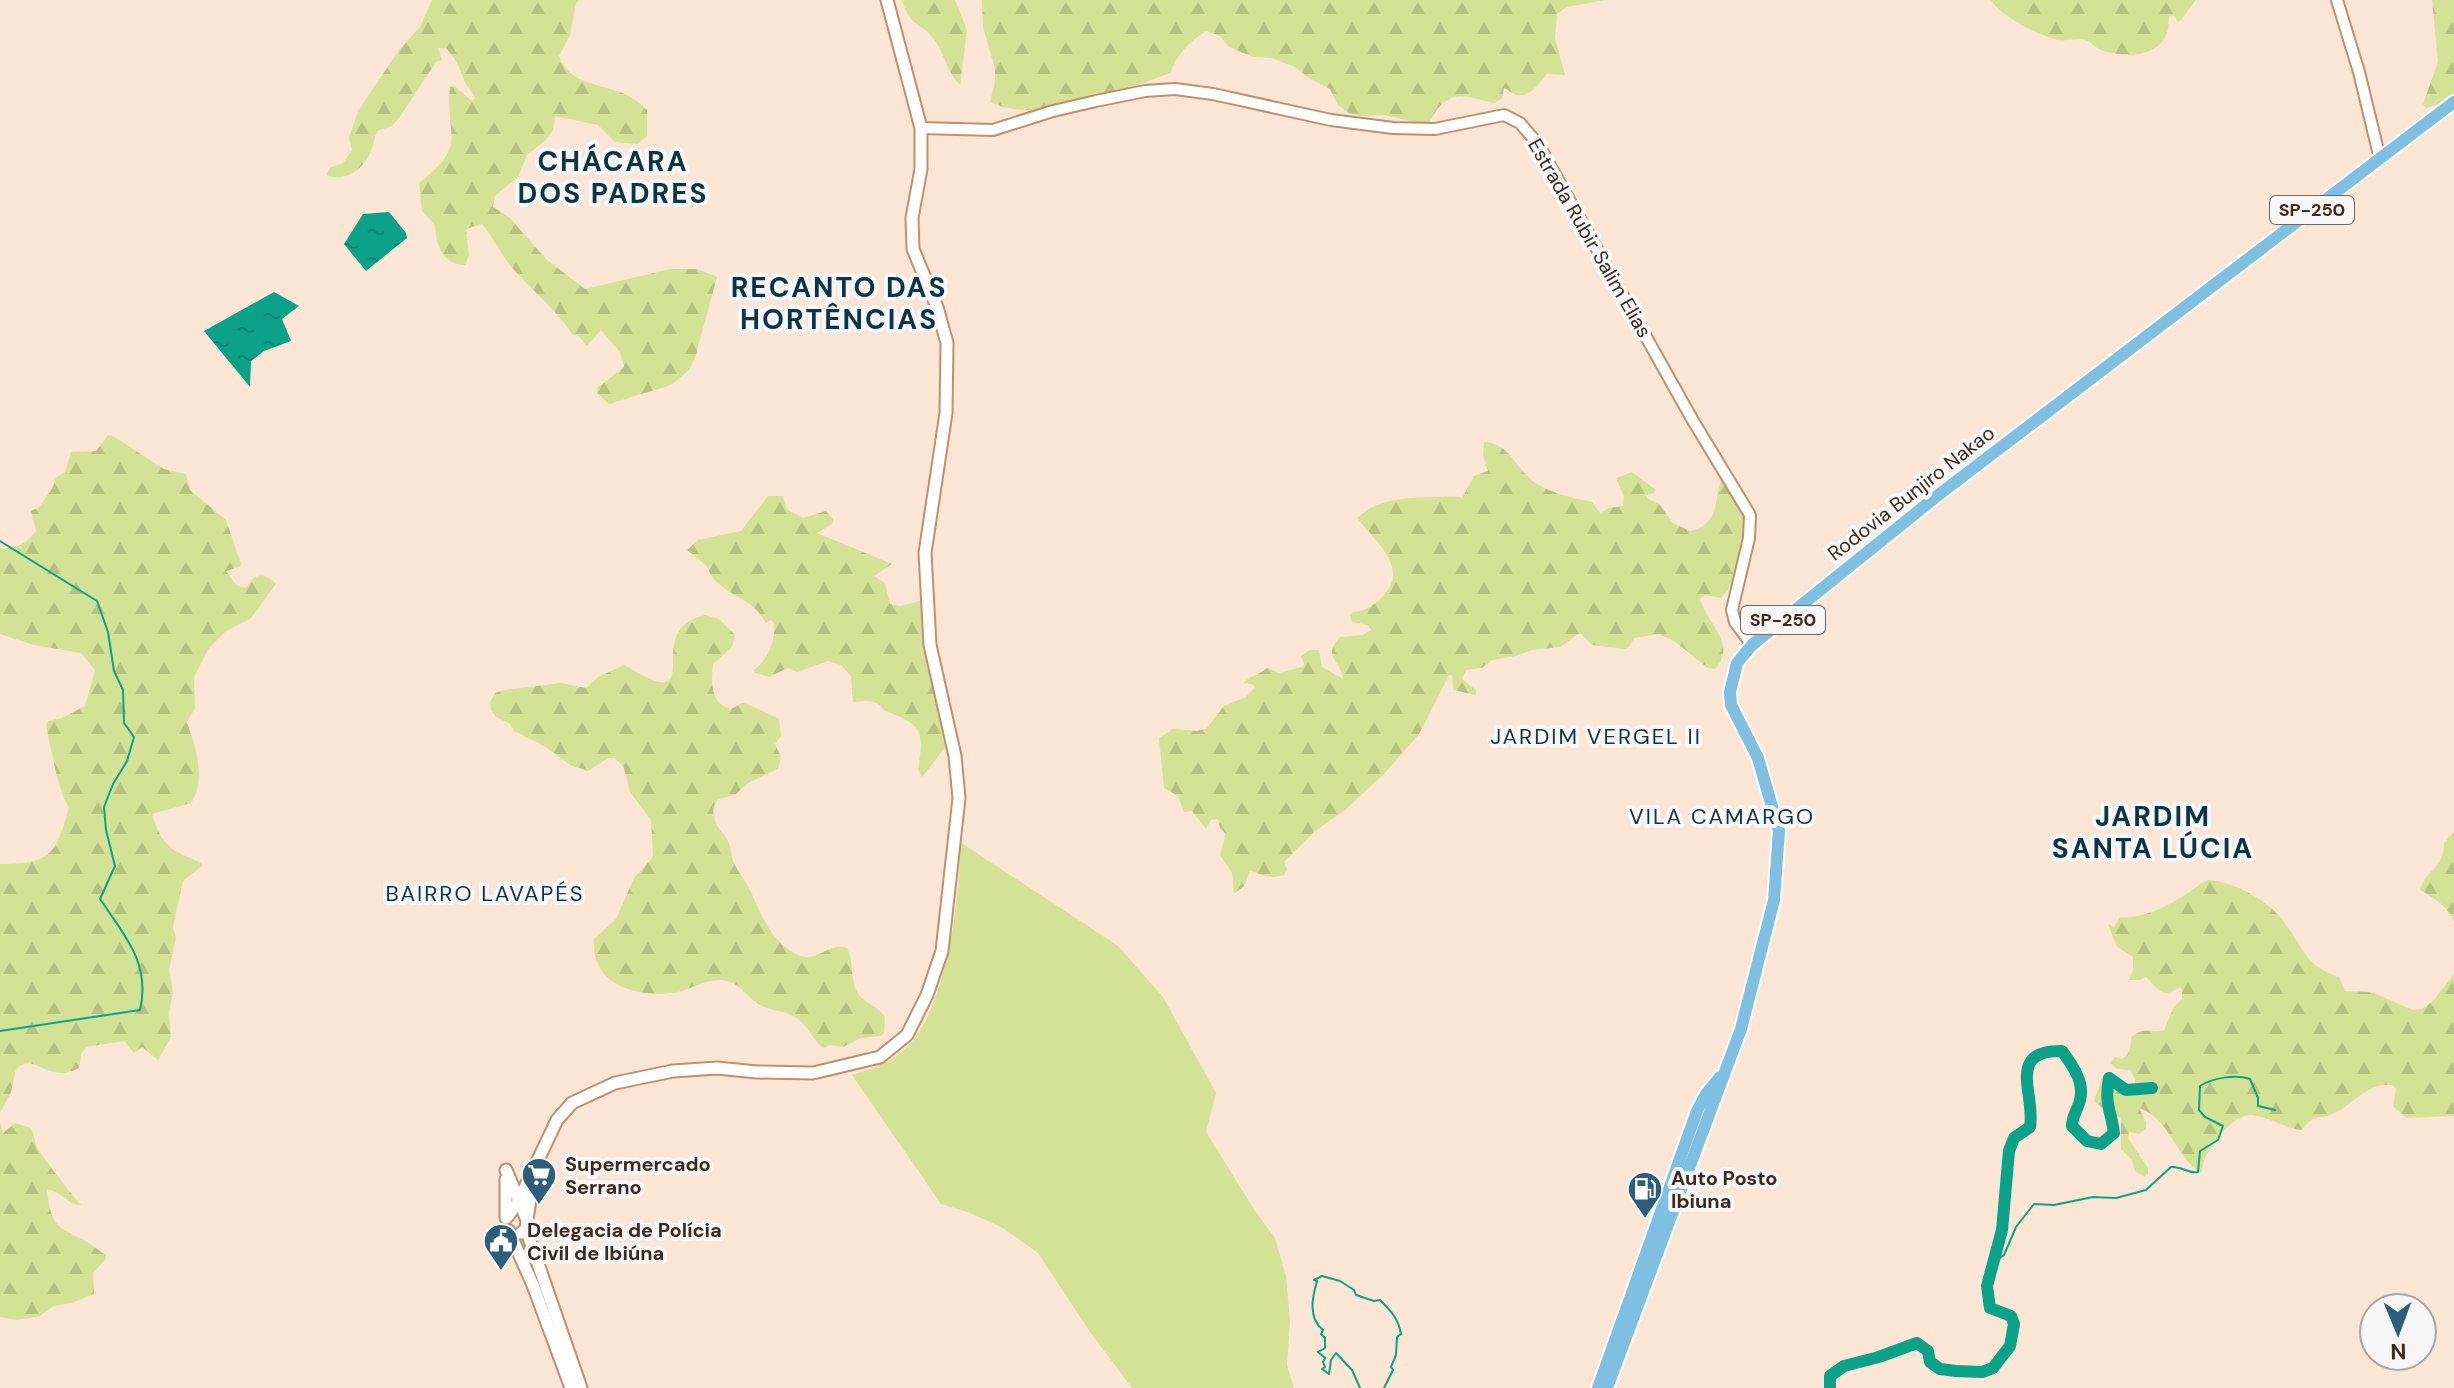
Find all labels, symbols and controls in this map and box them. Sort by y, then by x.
street label: Estrada Rubir Salim Elias [1522,134,1658,342]
district label: CHÁCARA DOS PADRES [518,143,708,212]
road number: SP-250 [2270,196,2354,224]
district label: RECANTO DAS HORTÊNCIAS [731,269,947,338]
street label: Rodovia Bunjiro Nakao [1822,420,2000,566]
road number: SP-250 [1741,606,1825,634]
district label: JARDIM VERGEL II [1490,722,1702,751]
district label: JARDIM SANTA LÚCIA [2052,798,2254,867]
district label: VILA CAMARGO [1629,802,1815,831]
district label: BAIRRO LAVAPÉS [386,879,585,908]
place label: Supermercado Serrano [565,1151,711,1200]
supermarket icon: Supermercado Serrano [520,1156,558,1206]
place label: Auto Posto Ibiuna [1671,1165,1778,1214]
fuel station icon: Auto Posto Ibiuna [1626,1170,1664,1220]
place label: Delegacia de Polícia Civil de Ibiúna [527,1217,722,1266]
public building icon: Delegacia de Polícia Civil de Ibiúna [482,1222,520,1272]
north arrow [2358,1292,2438,1372]
text: N [2390,1337,2407,1366]

